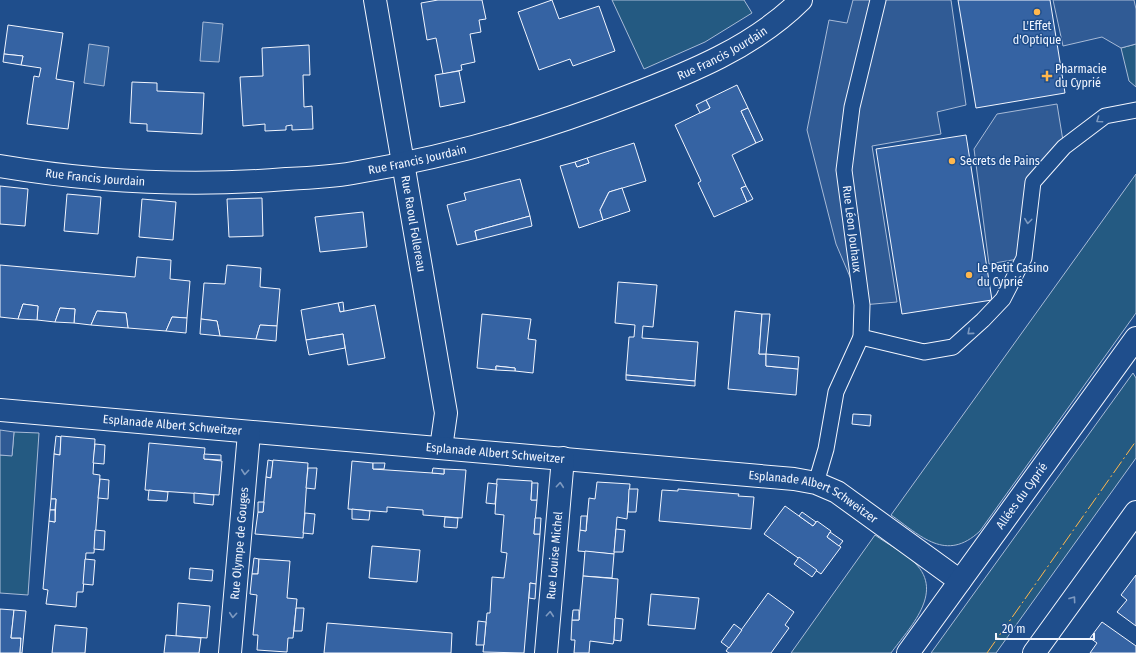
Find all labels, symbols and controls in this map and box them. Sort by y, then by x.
marker: L'Effet d'Optique [1032,7,1042,17]
place label: L'Effet d'Optique [1013,19,1061,47]
street label: Rue Francis Jourdain [675,24,770,83]
place label: Pharmacie du Cyprié [1055,62,1107,90]
marker: Pharmacie du Cyprié [1042,71,1052,81]
one-way arrow [1096,115,1103,123]
street label: Rue Francis Jourdain [367,142,468,177]
place label: Secrets de Pains [960,154,1040,168]
marker: Secrets de Pains [947,156,957,166]
street label: Rue Francis Jourdain [45,166,145,189]
street label: Rue Raoul Follereau [398,174,429,273]
street label: Rue Léon Jouhaux [840,185,864,274]
one-way arrow [1024,218,1033,224]
place label: Le Petit Casino du Cyprié [977,261,1049,289]
marker: Le Petit Casino du Cyprié [964,270,974,280]
one-way arrow [968,327,975,334]
street label: Esplanade Albert Schweitzer [102,412,243,438]
street label: Esplanade Albert Schweitzer [425,440,566,466]
street label: Allées du Cyprié [993,460,1050,532]
street label: Esplanade Albert Schweitzer [748,468,881,527]
one-way arrow [241,469,250,475]
one-way arrow [556,482,565,488]
street label: Rue Olympe de Gouges [228,486,251,600]
street label: Rue Louise Michel [544,511,565,600]
one-way arrow [1068,596,1075,603]
one-way arrow [545,611,554,617]
one-way arrow [228,612,237,618]
scale bar [996,615,1094,641]
text: 20 m [1002,622,1026,636]

